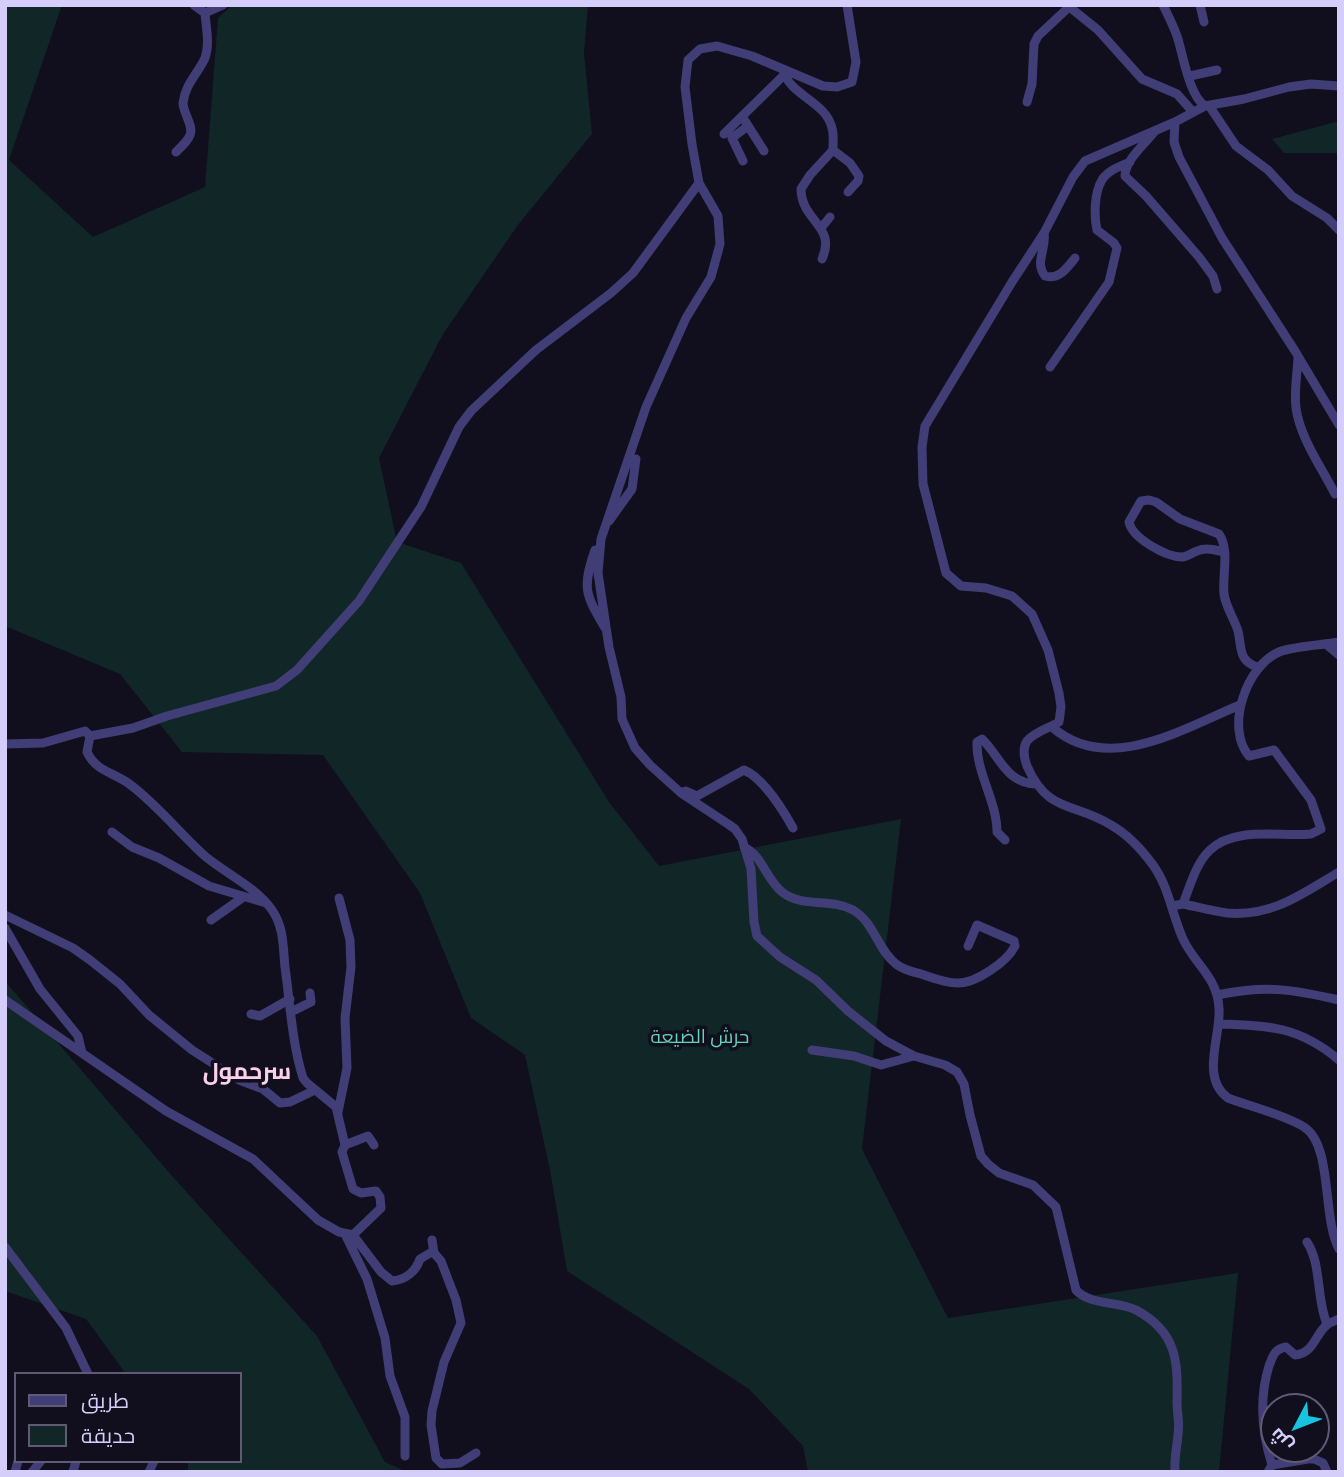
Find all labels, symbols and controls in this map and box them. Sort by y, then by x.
park label: حرش الضيعة [651,1026,749,1048]
district label: سرحمول [203,1057,291,1085]
legend [14,1372,242,1463]
text: طريق [81,1388,129,1412]
north arrow [1260,1393,1330,1463]
text: حديقة [81,1423,135,1447]
text: ش [1265,1424,1297,1457]

